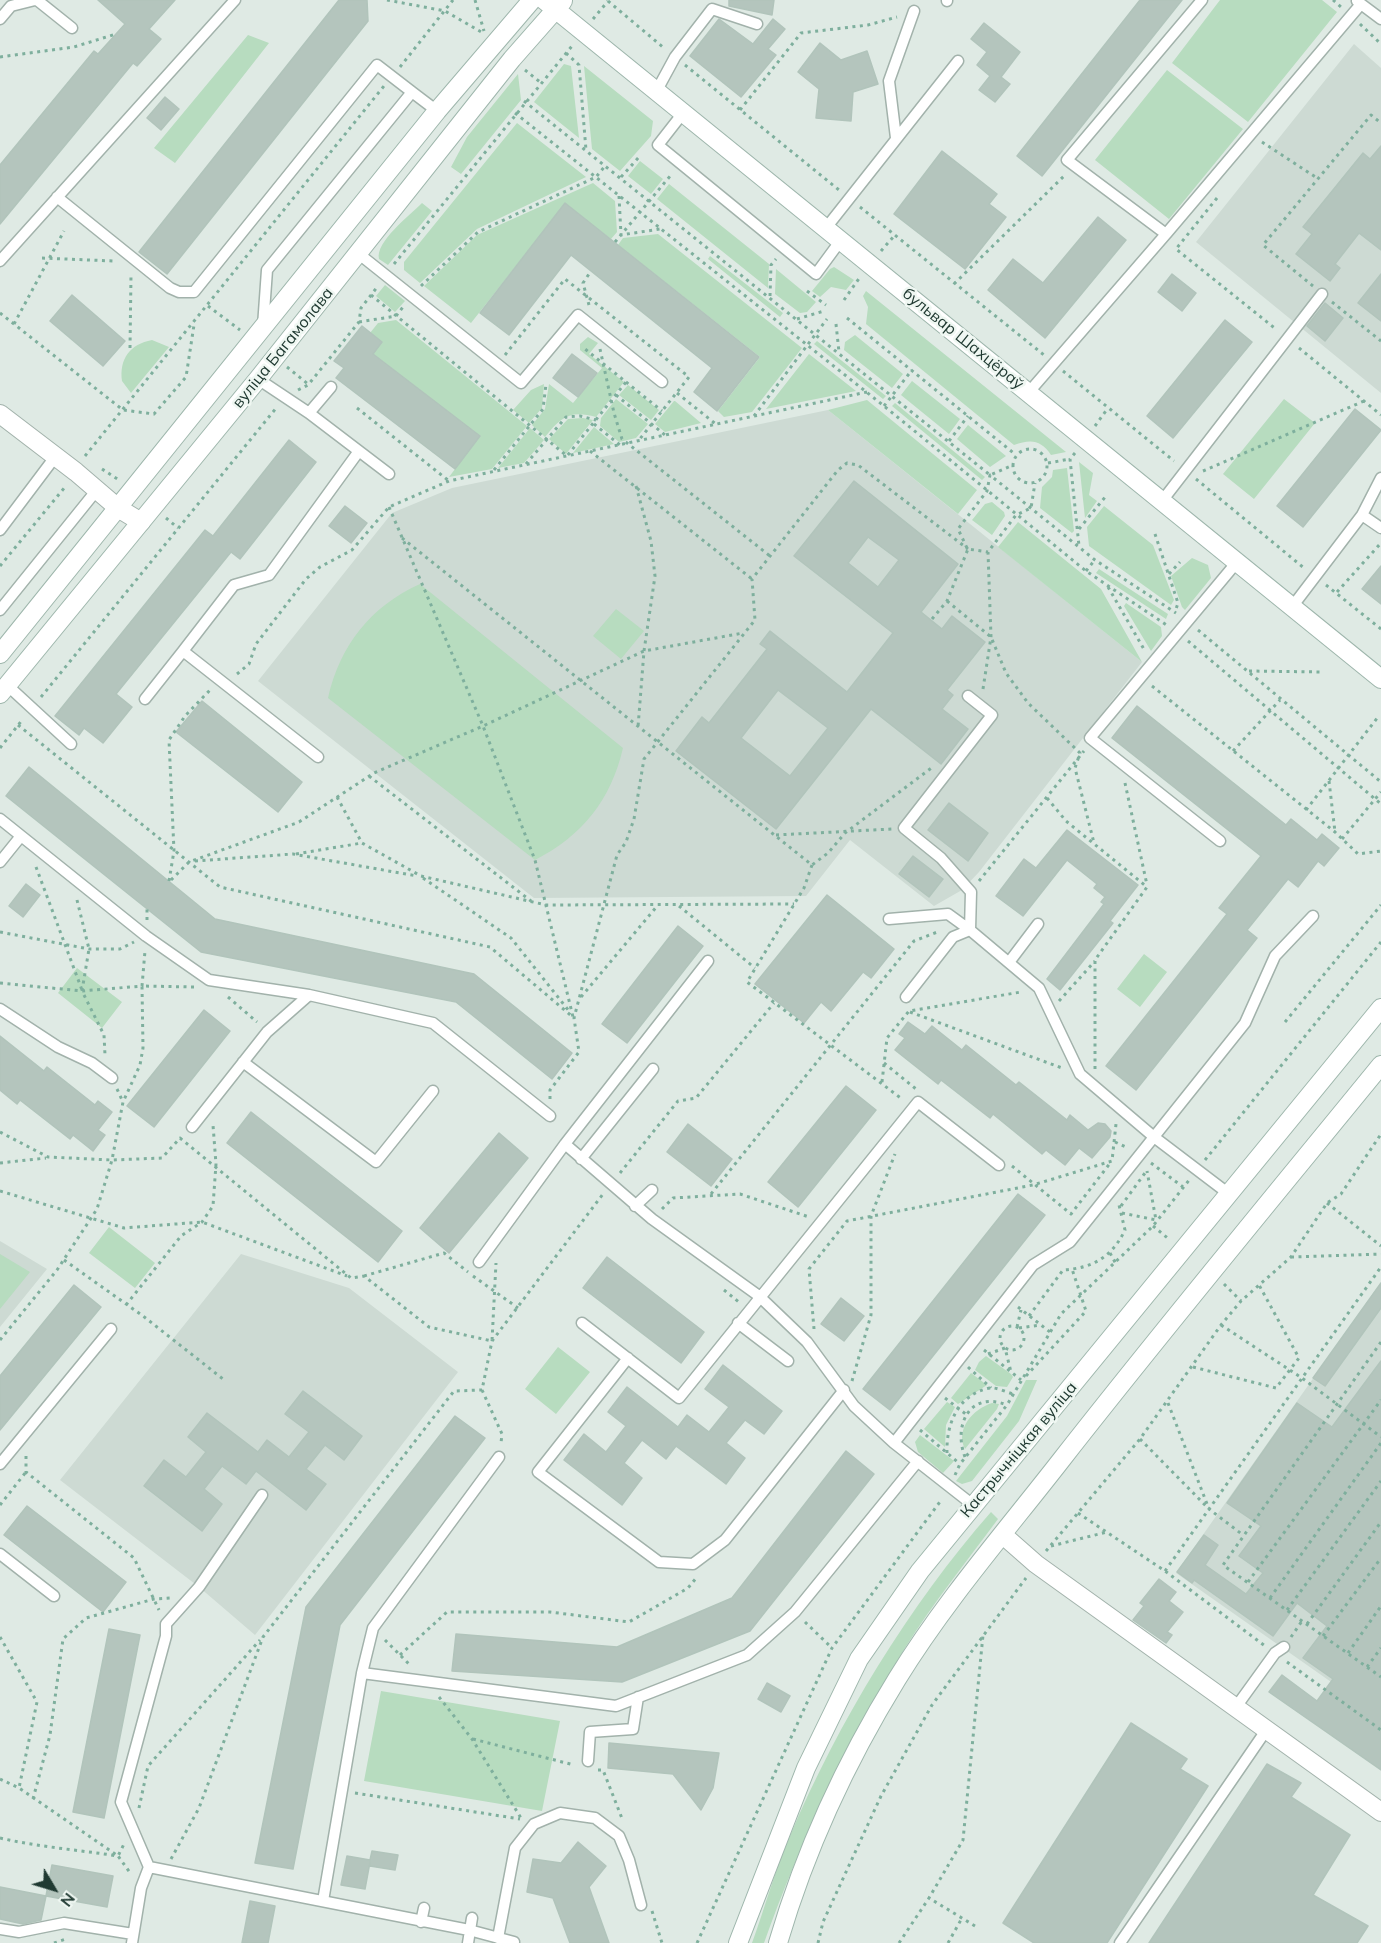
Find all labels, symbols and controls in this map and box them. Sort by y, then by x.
street label: вуліца Багамолава [229,284,337,412]
street label: бульвар Шахцёраў [898,284,1028,394]
street label: Кастрычніцкая вуліца [957,1378,1081,1522]
north arrow [24,1859,84,1919]
text: N [57,1889,80,1911]

